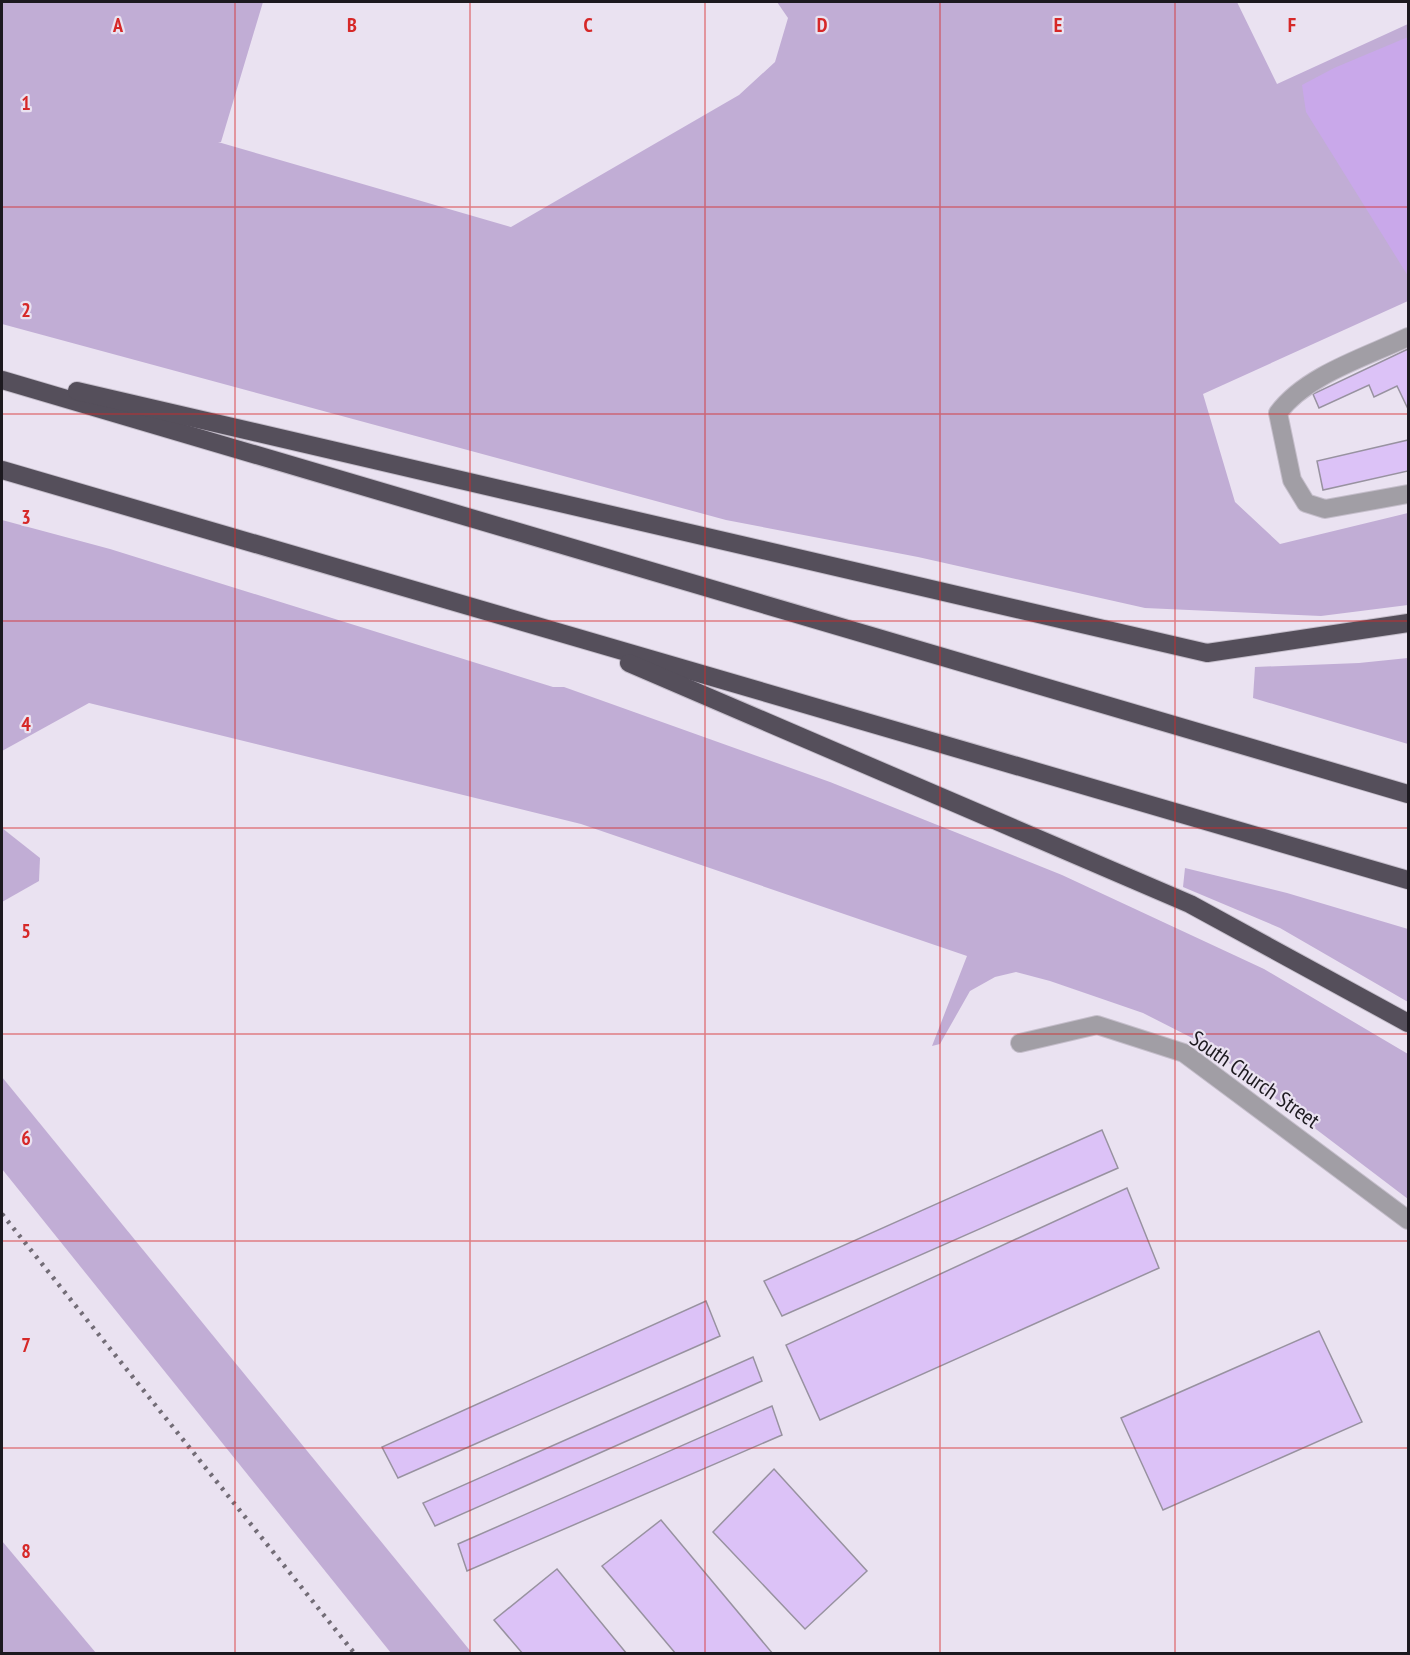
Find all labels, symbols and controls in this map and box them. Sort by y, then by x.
text: A [112,12,124,38]
text: B [347,12,357,38]
text: C [583,12,593,38]
text: D [817,12,828,38]
text: E [1054,12,1062,38]
text: F [1288,12,1296,38]
text: 1 [21,90,31,116]
text: 2 [21,297,31,323]
text: 3 [21,504,31,530]
text: 4 [21,711,31,737]
text: 5 [21,918,31,944]
street label: South Church Street [1185,1024,1325,1134]
text: 6 [21,1125,31,1151]
text: 7 [21,1332,31,1358]
text: 8 [21,1538,31,1564]

